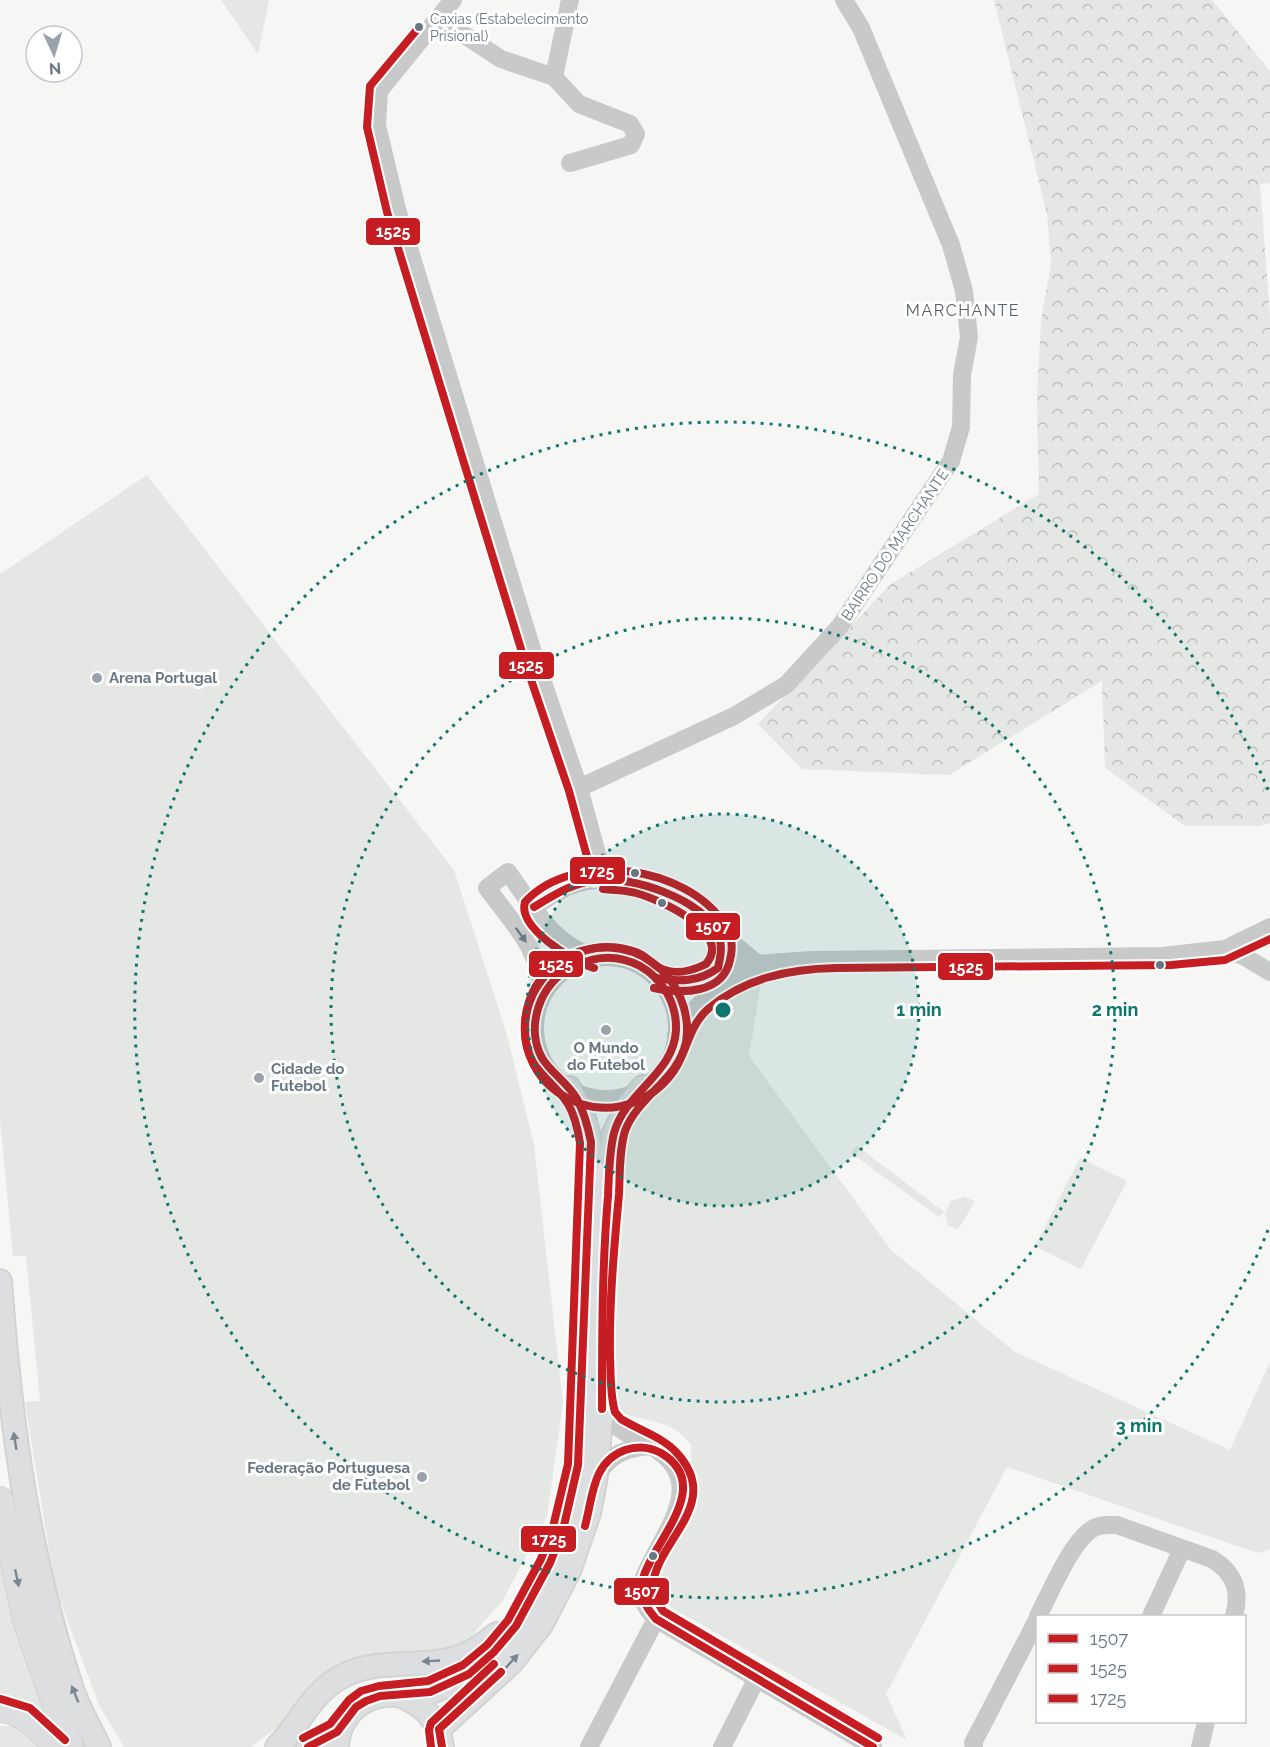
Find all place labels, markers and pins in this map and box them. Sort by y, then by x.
place label: Caxias (Estabelecimento Prisional) [430,11,588,44]
marker: Caxias (Estabelecimento Prisional) [413,21,425,33]
place label: Arena Portugal [109,669,217,687]
marker: Arena Portugal [90,671,104,685]
unlabelled marker [629,867,641,879]
unlabelled marker [656,897,668,909]
unlabelled marker [1154,959,1166,971]
centre of rings [713,1000,733,1020]
marker: O Mundo do Futebol [599,1023,613,1037]
place label: O Mundo do Futebol [567,1039,645,1074]
place label: Cidade do Futebol [271,1060,344,1095]
marker: Cidade do Futebol [252,1071,266,1085]
place label: Federação Portuguesa de Futebol [247,1459,410,1494]
marker: Federação Portuguesa de Futebol [415,1470,429,1484]
unlabelled marker [647,1550,659,1562]

